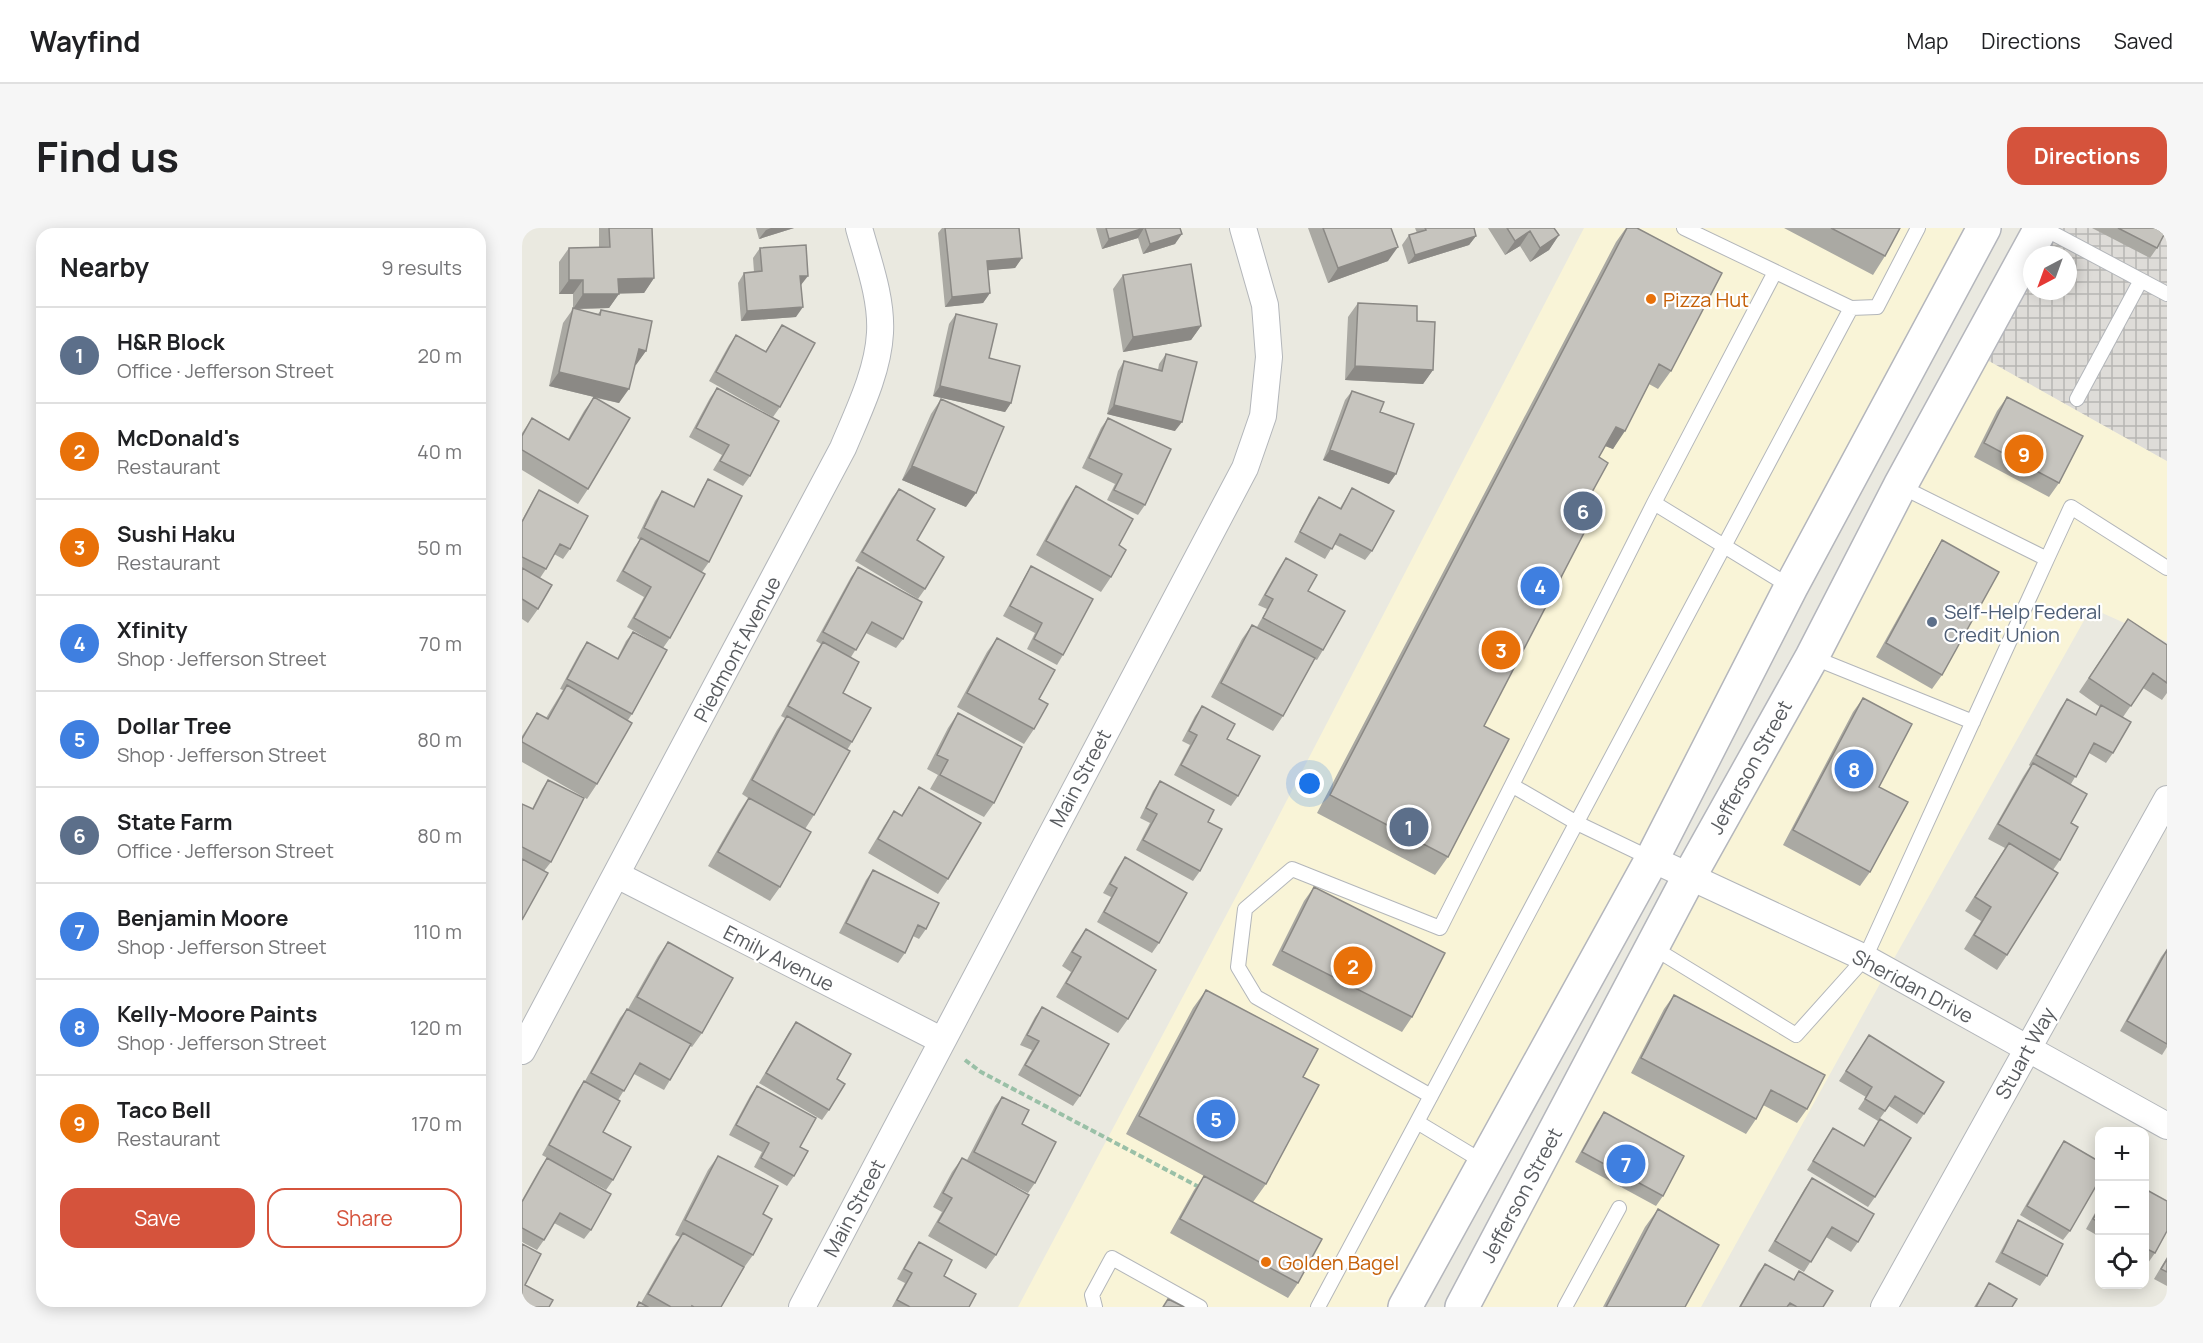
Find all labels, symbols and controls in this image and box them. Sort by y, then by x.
text: Wayfind [30,22,140,60]
text: Map [1907,27,1948,55]
text: Directions [1981,27,2081,55]
text: Saved [2114,27,2173,55]
text: Find us [36,127,179,185]
button: Directions [2007,127,2167,185]
north arrow [2023,246,2077,300]
text: Nearby [60,249,149,285]
text: 9 results [381,254,462,281]
place label: Pizza Hut [1663,286,1749,313]
marker: Pizza Hut [1644,292,1658,306]
text: H&R Block [117,327,225,357]
text: 1 [75,342,84,369]
text: 20 m [417,342,462,369]
text: Office · Jefferson Street [117,357,334,384]
text: McDonald's [117,423,240,453]
pin: 9 [2004,432,2044,476]
text: 2 [74,438,85,465]
text: 40 m [417,438,462,465]
text: Restaurant [117,453,221,480]
pin: 6 [1564,488,1602,534]
text: Sushi Haku [117,519,236,549]
text: 3 [74,534,85,561]
text: 50 m [417,534,462,561]
text: Restaurant [117,549,221,576]
pin: 4 [1520,564,1560,608]
street label: Piedmont Avenue [687,571,787,727]
place label: Self-Help Federal Credit Union [1944,598,2102,648]
text: Xfinity [117,615,188,645]
marker: Self-Help Federal Credit Union [1925,615,1939,629]
pin: 3 [1482,628,1520,672]
text: 4 [73,630,86,657]
text: 70 m [419,630,462,657]
text: Shop · Jefferson Street [117,645,327,672]
street label: Jefferson Street [1702,695,1798,839]
text: Dollar Tree [117,711,232,741]
street label: Main Street [1043,724,1117,832]
text: 5 [74,726,85,753]
text: 80 m [417,726,462,753]
text: Shop · Jefferson Street [117,741,327,768]
pin: 8 [1834,746,1874,792]
your location [1295,769,1324,798]
pin: 1 [1390,804,1428,850]
text: State Farm [117,807,233,837]
text: 6 [73,822,86,849]
text: 80 m [417,822,462,849]
text: Office · Jefferson Street [117,837,334,864]
text: Benjamin Moore [117,903,289,933]
text: 7 [74,918,85,945]
text: 110 m [413,918,462,945]
street label: Emily Avenue [719,919,839,997]
text: Shop · Jefferson Street [117,933,327,960]
street label: Sheridan Drive [1848,943,1978,1029]
pin: 2 [1334,944,1372,988]
text: Kelly-Moore Paints [117,999,318,1029]
street label: Stuart Way [1989,1002,2062,1104]
text: 8 [73,1014,86,1041]
text: 120 m [410,1014,462,1041]
text: Shop · Jefferson Street [117,1029,327,1056]
text: Taco Bell [117,1095,211,1125]
pin: 5 [1196,1096,1236,1142]
text: 9 [73,1110,86,1137]
text: 170 m [411,1110,462,1137]
street label: Jefferson Street [1474,1123,1568,1267]
text: Restaurant [117,1125,221,1152]
map controls [2095,1127,2149,1289]
button: + [2095,1127,2149,1181]
pin: 7 [1606,1142,1646,1186]
street label: Main Street [817,1154,891,1262]
button: − [2095,1181,2149,1235]
button: Save [60,1188,255,1248]
button: Share [267,1188,462,1248]
button: locate [2095,1235,2149,1289]
place label: Golden Bagel [1278,1249,1399,1276]
marker: Golden Bagel [1259,1255,1273,1269]

